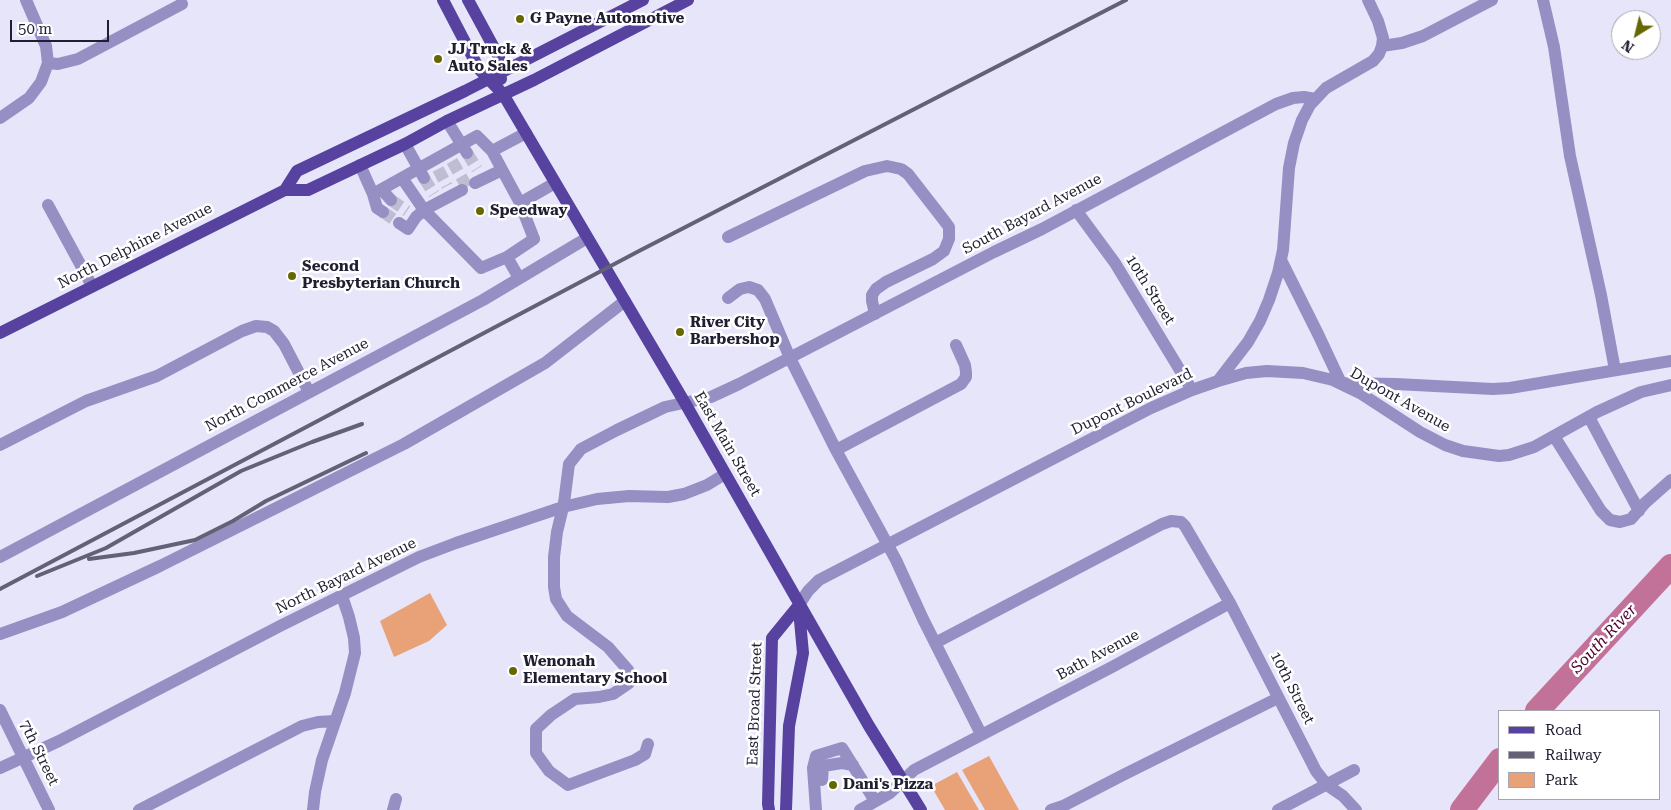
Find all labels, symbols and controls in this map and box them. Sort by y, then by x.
scale bar [12,10,111,42]
place label: G Payne Automotive [530,10,684,28]
north arrow [1611,10,1661,60]
marker: G Payne Automotive [514,13,526,25]
text: 50 m [18,20,52,38]
text: N [1619,37,1637,56]
place label: JJ Truck & Auto Sales [448,41,531,76]
marker: JJ Truck & Auto Sales [432,53,444,65]
street label: South Bayard Avenue [959,170,1105,258]
street label: North Delphine Avenue [55,199,215,293]
place label: Speedway [490,202,567,220]
marker: Speedway [474,205,486,217]
street label: 10th Street [1121,252,1179,328]
place label: Second Presbyterian Church [302,258,460,293]
marker: Second Presbyterian Church [286,270,298,282]
place label: River City Barbershop [690,314,780,349]
marker: River City Barbershop [674,326,686,338]
street label: North Commerce Avenue [202,334,372,436]
street label: Dupont Avenue [1347,364,1453,436]
street label: Dupont Boulevard [1068,365,1196,439]
street label: East Main Street [690,388,764,500]
street label: North Bayard Avenue [273,534,419,618]
water label: South River [1567,601,1641,677]
street label: Bath Avenue [1054,626,1142,684]
street label: East Broad Street [744,642,766,766]
street label: 10th Street [1266,649,1318,727]
place label: Wenonah Elementary School [523,653,667,688]
marker: Wenonah Elementary School [507,665,519,677]
legend [1498,710,1661,800]
street label: 7th Street [15,717,63,789]
text: Road [1545,721,1582,739]
text: Railway [1545,746,1602,764]
text: Park [1545,771,1578,789]
place label: Dani's Pizza [843,776,933,794]
marker: Dani's Pizza [827,779,839,791]

